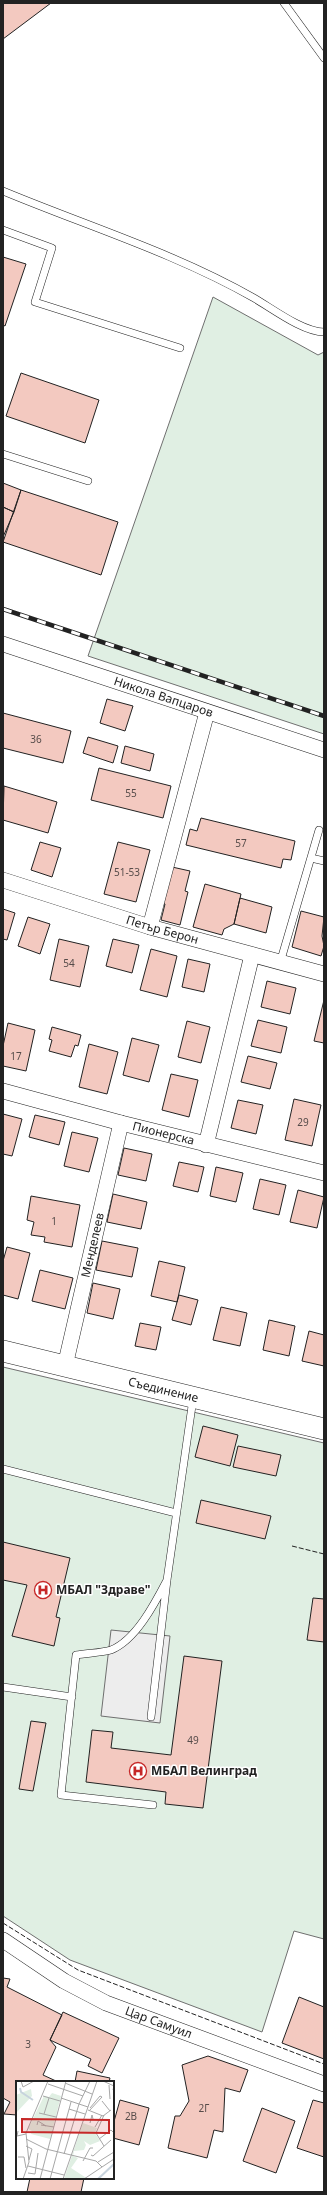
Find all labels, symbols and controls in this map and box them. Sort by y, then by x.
street label: Никола Вапцаров [112,672,216,721]
house number: 36 [30,732,42,746]
house number: 55 [125,786,137,800]
house number: 57 [235,836,247,850]
house number: 51-53 [114,865,140,879]
street label: Петър Берон [124,911,201,948]
house number: 54 [63,956,75,970]
house number: 17 [10,1049,22,1063]
house number: 29 [297,1115,309,1129]
street label: Пионерска [131,1117,196,1149]
street label: Менделеев [77,1211,108,1279]
house number: 1 [51,1214,57,1228]
street label: Съединение [127,1373,201,1406]
hospital icon: МБАЛ "Здраве" [33,1580,53,1600]
place label: МБАЛ "Здраве" [56,1581,150,1598]
house number: 49 [187,1733,199,1747]
hospital icon: МБАЛ Велинград [128,1761,148,1781]
place label: МБАЛ Велинград [151,1762,257,1779]
street label: Цар Самуил [123,2002,195,2042]
house number: 3 [25,2037,31,2051]
inset map [16,2081,114,2179]
house number: 2Г [199,2101,209,2115]
house number: 2В [125,2109,137,2123]

